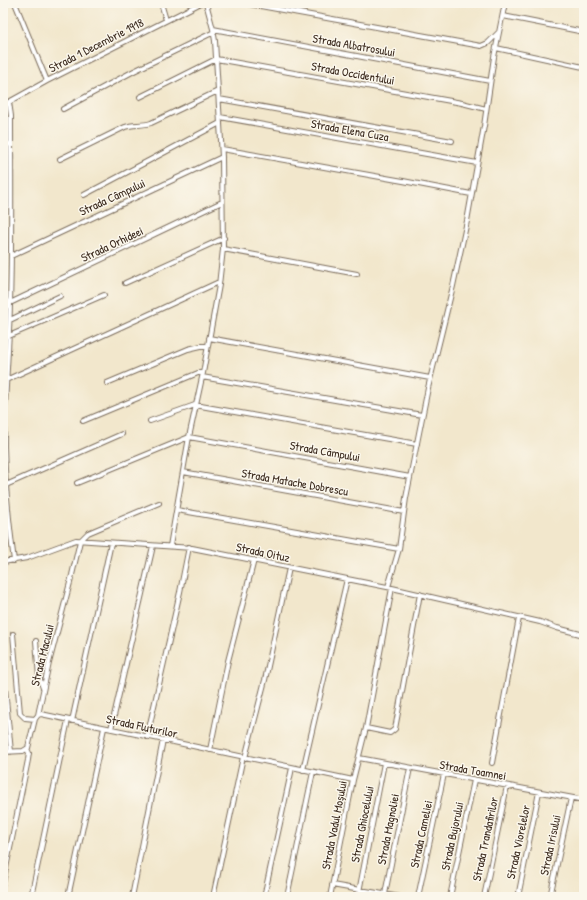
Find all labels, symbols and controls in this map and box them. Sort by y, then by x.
street label: Strada 1 Decembrie 1918 [46,14,146,76]
street label: Strada Albatrosului [311,29,397,61]
street label: Strada Occidentului [310,57,396,89]
street label: Strada Elena Cuza [310,115,390,145]
street label: Strada Câmpului [76,174,148,220]
street label: Strada Orhideei [78,222,146,266]
street label: Strada Câmpului [288,436,362,466]
street label: Strada Matache Dobrescu [240,464,350,500]
street label: Strada Oituz [235,538,291,566]
street label: Strada Macului [26,622,58,688]
street label: Strada Fluturilor [105,710,180,742]
street label: Strada Toamnei [438,756,508,784]
street label: Strada Vadul Moșului [317,779,351,871]
street label: Strada Ghiocelului [346,784,378,864]
street label: Strada Magnoliei [373,792,403,866]
street label: Strada Trandafirilor [468,795,502,883]
street label: Strada Cameliei [406,799,436,869]
street label: Strada Bujorului [436,800,468,872]
street label: Strada Viorelelor [502,803,534,881]
street label: Strada Irisului [535,813,565,877]

